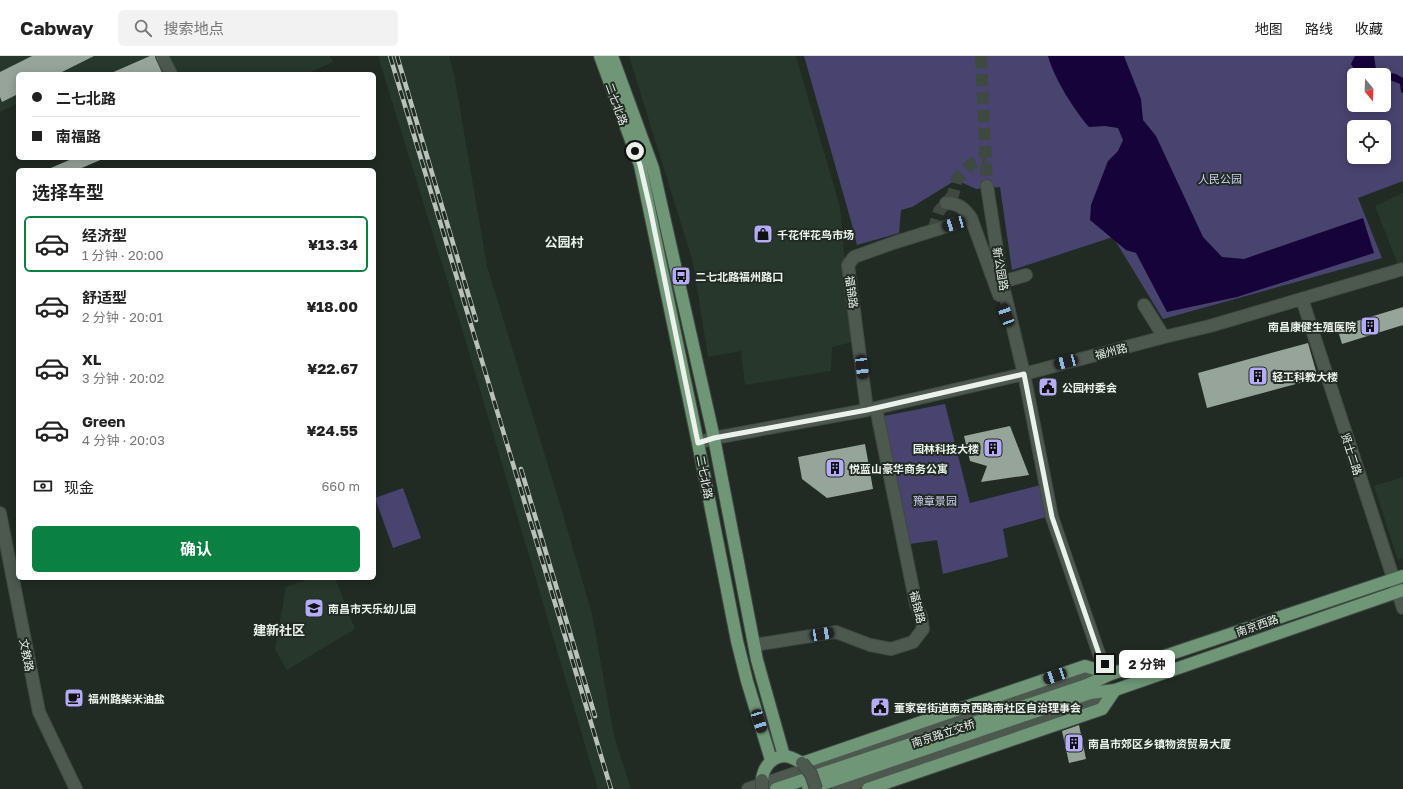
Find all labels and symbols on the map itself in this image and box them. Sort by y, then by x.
north arrow [1347,68,1391,112]
street label: 二七北路 [603,81,631,127]
route start [626,142,644,160]
park label: 人民公园 [1198,172,1242,185]
car [941,215,967,233]
shop icon: 千花伴花鸟市场 [752,223,774,245]
place label: 千花伴花鸟市场 [777,228,854,241]
district label: 公园村 [544,234,584,250]
street label: 新公园路 [991,246,1011,292]
bus stop icon: 二七北路福州路口 [670,265,692,287]
place label: 二七北路福州路口 [695,270,783,283]
street label: 福锦路 [843,275,861,309]
car [996,302,1016,328]
building icon: 南昌康健生殖医院 [1359,315,1381,337]
place label: 南昌康健生殖医院 [1268,320,1356,333]
street label: 福州路 [1093,340,1129,362]
car [1053,353,1079,371]
car [855,354,869,380]
building icon: 轻工科教大楼 [1247,365,1269,387]
place label: 轻工科教大楼 [1272,370,1338,383]
public building icon: 公园村委会 [1037,376,1059,398]
place label: 公园村委会 [1062,381,1117,394]
street label: 贤士二路 [1339,431,1365,477]
building icon: 园林科技大楼 [982,437,1004,459]
place label: 园林科技大楼 [913,442,979,455]
street label: 二七北路 [694,454,716,500]
building icon: 悦蓝山豪华商务公寓 [824,457,846,479]
place label: 悦蓝山豪华商务公寓 [849,462,948,475]
park label: 豫章景园 [913,494,957,507]
street label: 福锦路 [908,589,928,625]
school or university icon: 南昌市天乐幼儿园 [303,597,325,619]
place label: 南昌市天乐幼儿园 [328,602,416,615]
street label: 南京西路 [1234,612,1280,638]
district label: 建新社区 [253,622,305,638]
car [809,626,835,642]
street label: 文教路 [17,638,37,672]
callout: 2 分钟 [1119,650,1175,678]
route end [1096,655,1114,673]
car [1042,666,1068,686]
cafe icon: 福州路柴米油盐 [63,687,85,709]
place label: 福州路柴米油盐 [88,692,165,705]
public building icon: 董家窑街道南京西路南社区自治理事会 [869,696,891,718]
place label: 董家窑街道南京西路南社区自治理事会 [894,701,1081,714]
car [750,708,768,734]
street label: 南京路立交桥 [910,717,976,749]
building icon: 南昌市郊区乡镇物资贸易大厦 [1063,732,1085,754]
place label: 南昌市郊区乡镇物资贸易大厦 [1088,737,1231,750]

